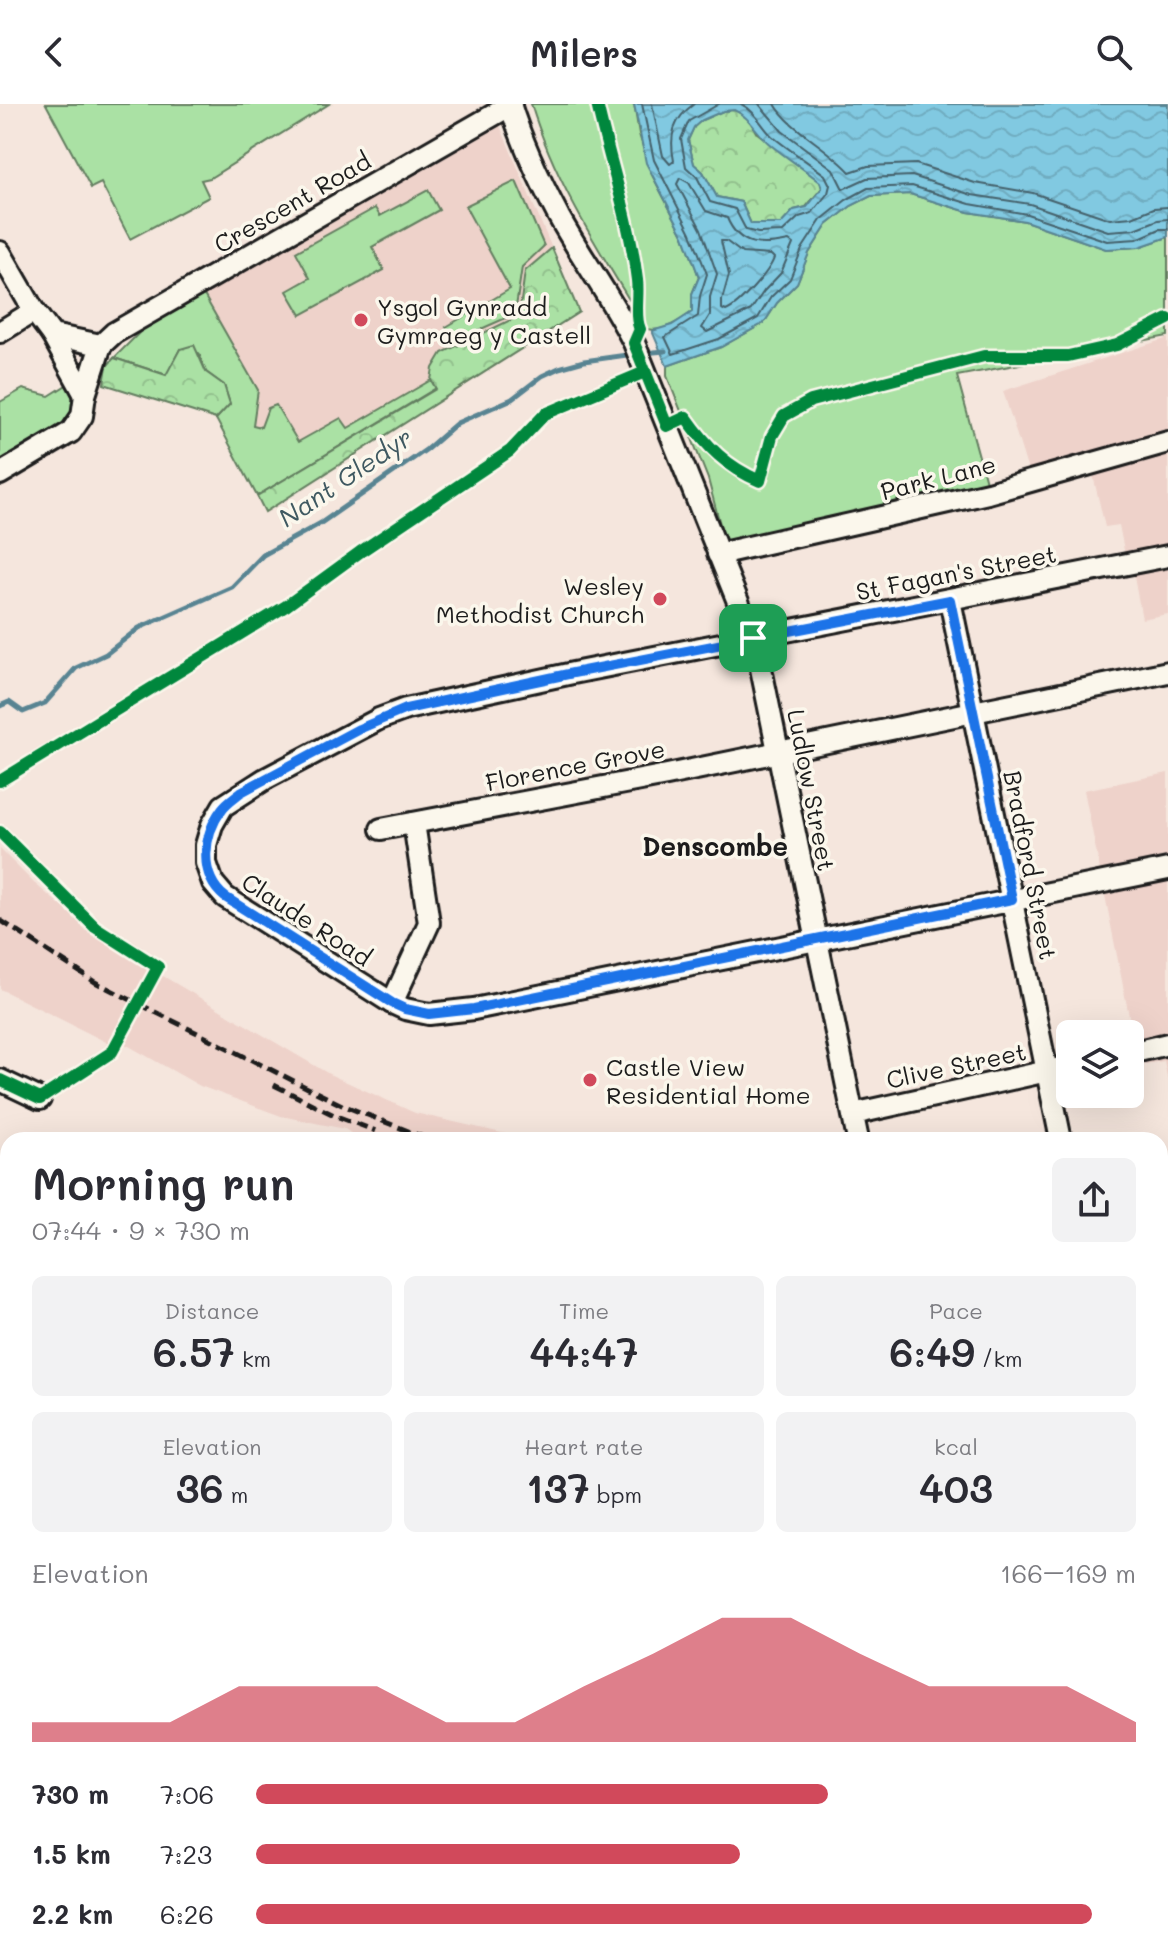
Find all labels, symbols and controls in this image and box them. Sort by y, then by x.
text: Milers [530,29,638,76]
icon: back [32,30,76,74]
icon: search [1092,30,1136,74]
street label: Crescent Road [208,145,376,259]
place label: Ysgol Gynradd Gymraeg y Castell [377,291,591,350]
marker: Ysgol Gynradd Gymraeg y Castell [352,311,370,329]
water label: Nant Gledyr [271,420,419,534]
street label: Park Lane [877,448,999,506]
street label: St Fagan's Street [853,537,1059,607]
place label: Wesley Methodist Church [436,570,644,629]
marker: Wesley Methodist Church [651,590,669,608]
pin [719,604,787,672]
icon: arrive [731,616,775,660]
street label: Ludlow Street [781,707,843,873]
street label: Florence Grove [483,732,667,798]
street label: Bradford Street [997,768,1065,962]
district label: Denscombe [642,829,788,863]
street label: Claude Road [236,865,378,973]
map controls [1056,1020,1144,1108]
button: layers [1056,1020,1144,1108]
street label: Clive Street [883,1035,1029,1095]
place label: Castle View Residential Home [606,1051,811,1110]
marker: Castle View Residential Home [581,1071,599,1089]
text: Morning run [32,1154,295,1211]
button: share [1052,1158,1136,1242]
text: 07:44 · 9 × 730 m [32,1213,250,1247]
text: Distance [165,1296,259,1325]
text: Time [559,1296,609,1325]
text: Pace [929,1296,983,1325]
text: 6.57 [153,1325,235,1377]
text: 44:47 [529,1325,639,1377]
text: 6:49 [889,1325,975,1377]
text: km [235,1344,271,1373]
text: /km [975,1344,1023,1373]
text: Elevation [163,1432,261,1461]
text: Heart rate [525,1432,643,1461]
text: kcal [934,1432,978,1461]
text: 36 [176,1461,224,1513]
text: 137 [526,1461,590,1513]
text: 403 [919,1461,993,1513]
text: m [224,1480,248,1509]
text: bpm [590,1480,642,1509]
text: Elevation [32,1556,149,1590]
text: 166–169 m [1000,1556,1136,1590]
text: 730 m [32,1777,109,1811]
text: 7:06 [160,1777,214,1811]
text: 1.5 km [32,1837,111,1871]
text: 7:23 [160,1837,212,1871]
text: 2.2 km [32,1897,113,1931]
text: 6:26 [160,1897,214,1931]

